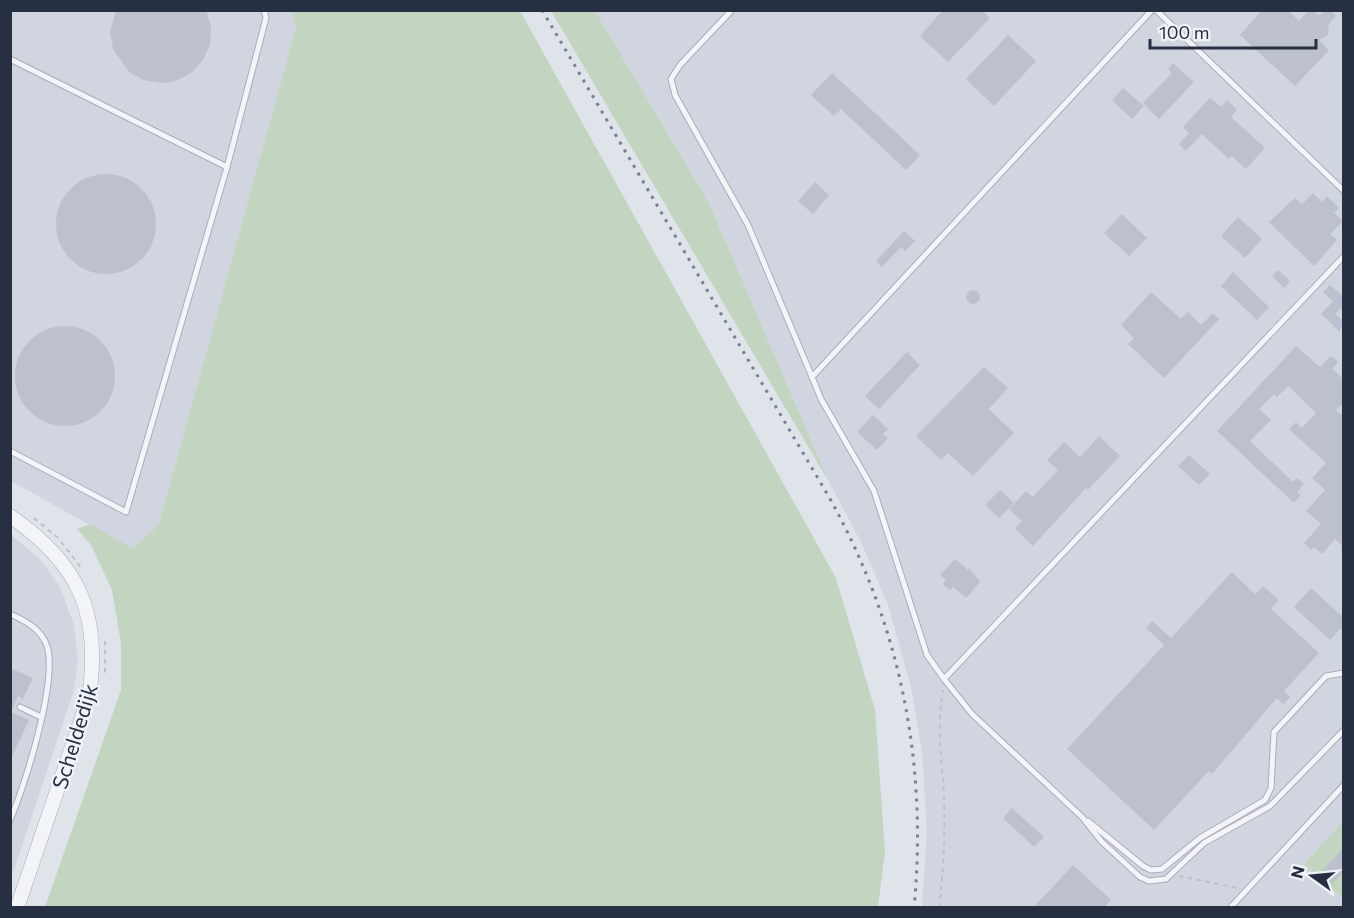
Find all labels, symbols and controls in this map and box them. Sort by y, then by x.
scale bar [1150,12,1316,50]
text: 100 m [1159,21,1209,43]
street label: Scheldedijk [46,680,102,792]
north arrow [1282,846,1342,906]
text: N [1286,864,1308,880]

